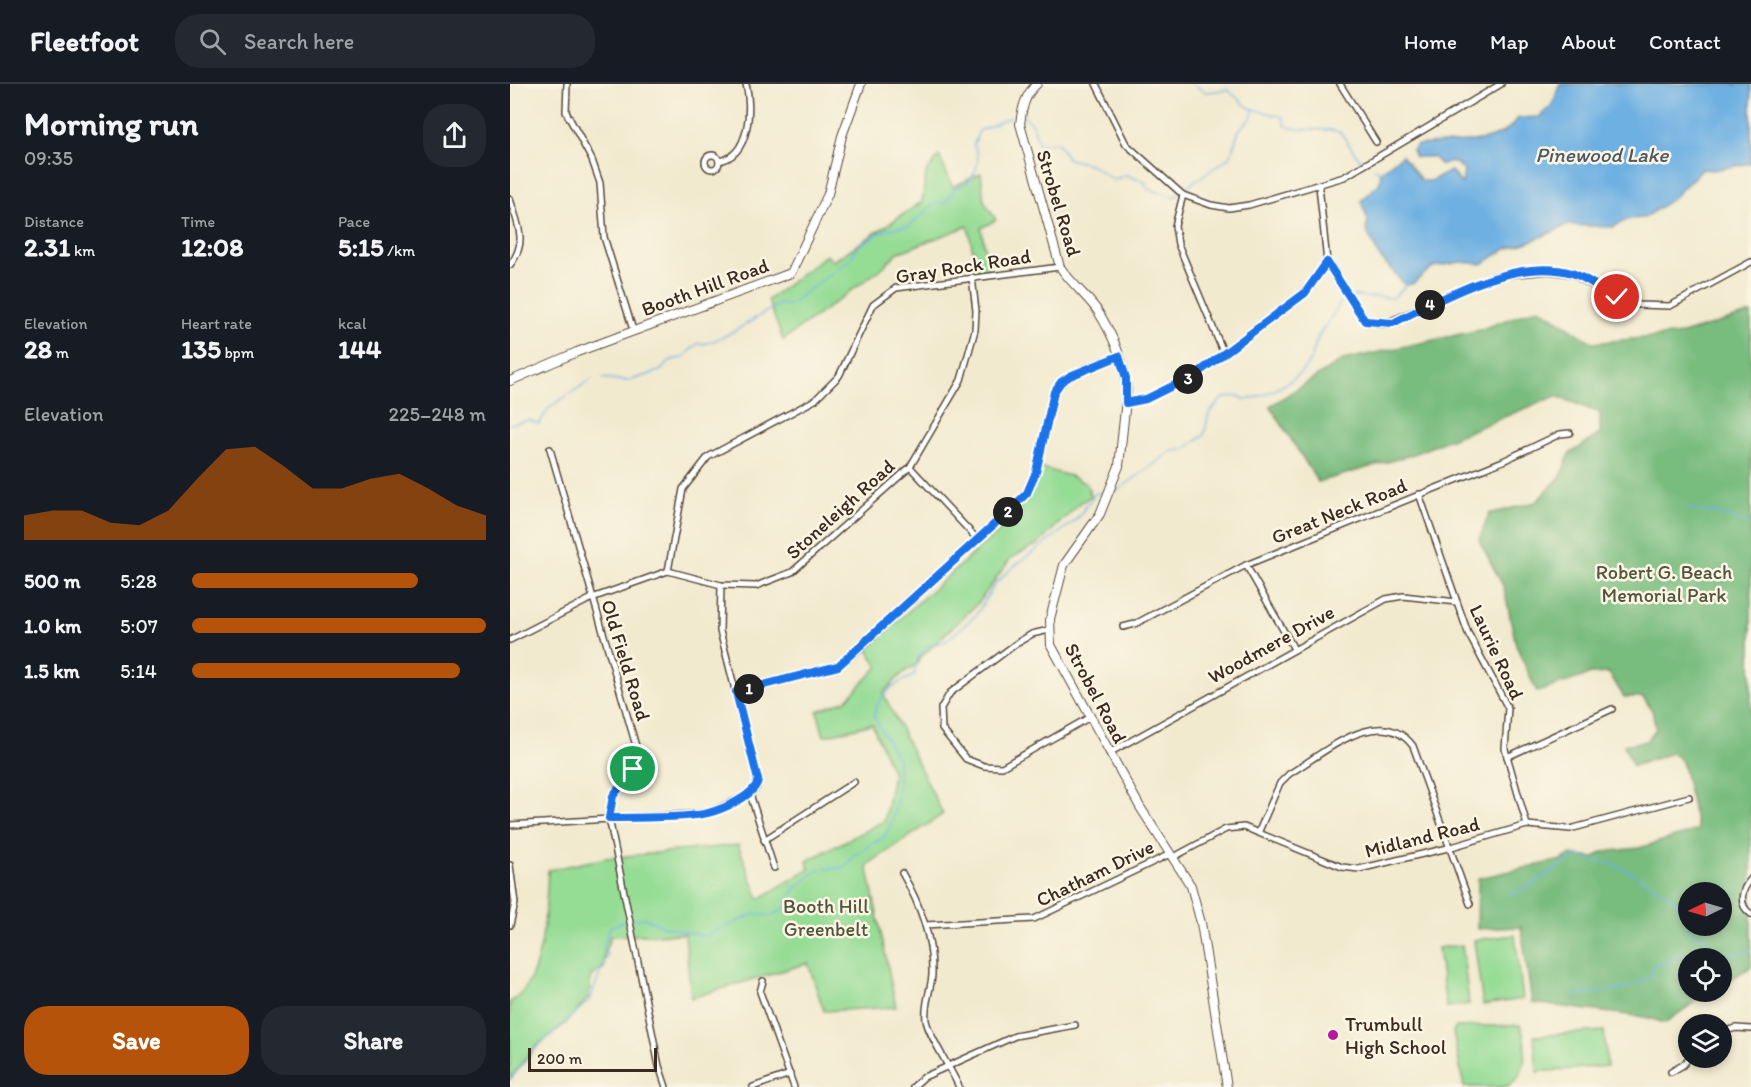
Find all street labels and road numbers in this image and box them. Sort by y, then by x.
street label: Strobel Road [1031,147,1087,259]
street label: Gray Rock Road [894,243,1033,289]
street label: Booth Hill Road [638,253,772,321]
street label: Stoneleigh Road [781,454,899,564]
street label: Great Neck Road [1268,473,1410,549]
street label: Old Field Road [596,597,656,724]
street label: Woodmere Drive [1204,599,1338,689]
street label: Laurie Road [1465,601,1529,703]
street label: Strobel Road [1060,639,1133,747]
street label: Midland Road [1362,811,1482,863]
street label: Chatham Drive [1032,834,1158,912]

